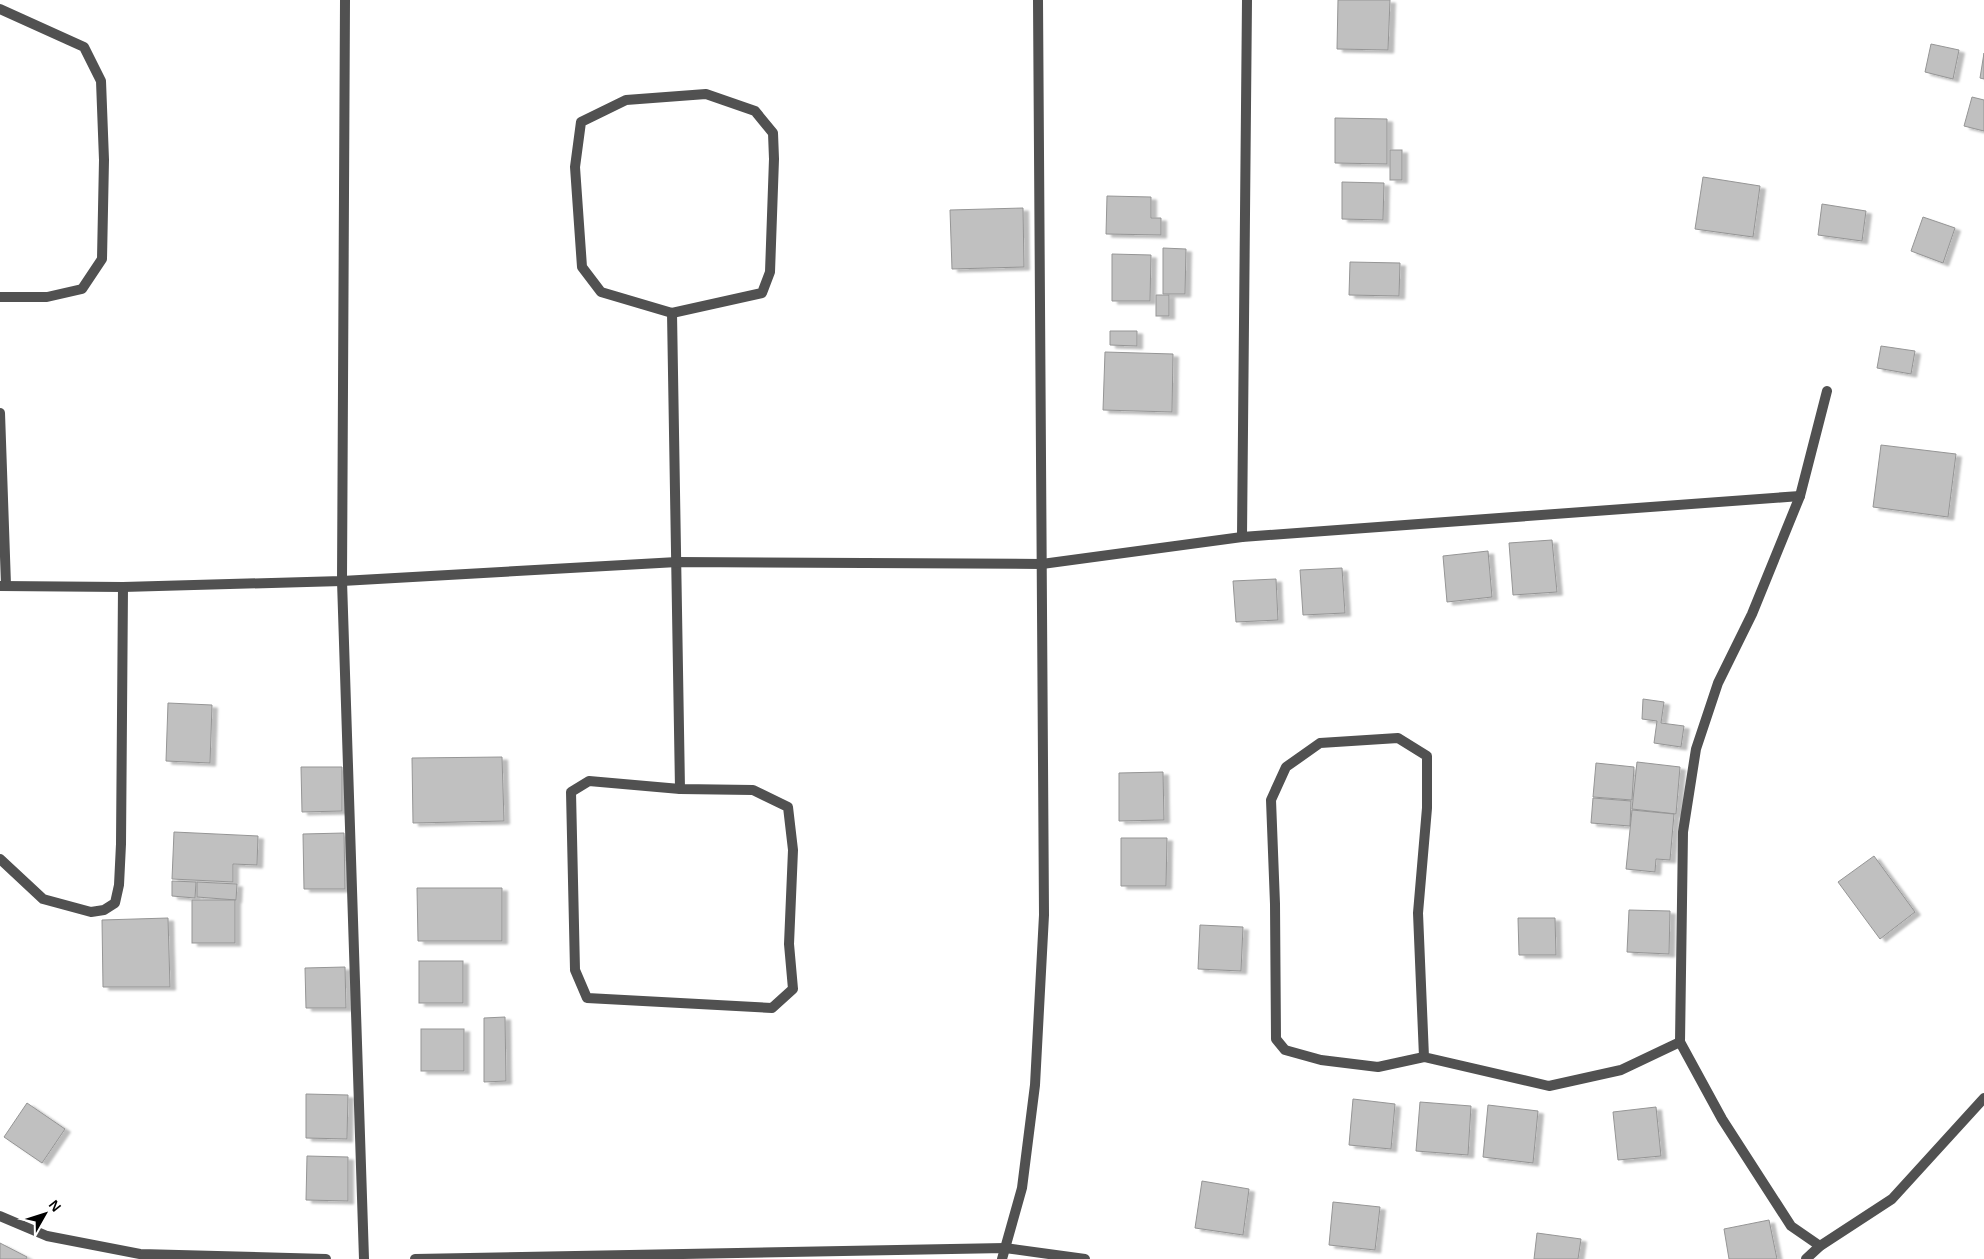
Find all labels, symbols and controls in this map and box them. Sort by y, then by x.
north arrow [20,1189,70,1239]
text: N [46,1197,65,1215]

